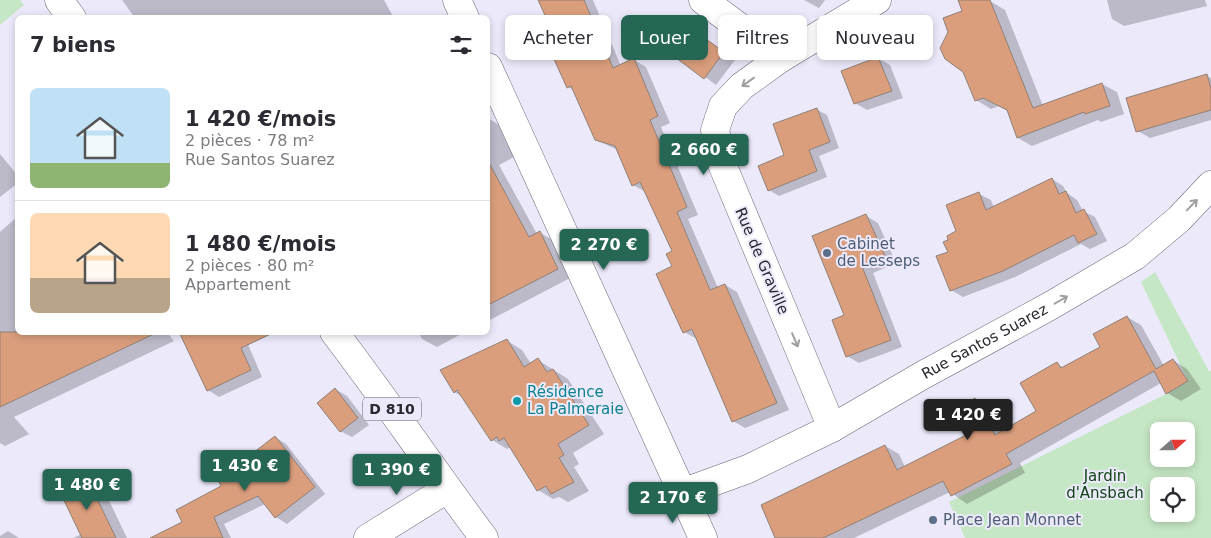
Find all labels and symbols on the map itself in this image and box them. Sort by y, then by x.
one-way arrow [741,77,755,87]
pin: 2 660 € [658,134,750,176]
one-way arrow [1186,199,1198,211]
street label: Rue de Graville [731,205,793,317]
pin: 2 270 € [558,228,650,271]
place label: Cabinet de Lesseps [837,235,920,270]
marker: Cabinet de Lesseps [821,247,833,259]
one-way arrow [1053,294,1067,304]
street label: Rue Santos Suarez [919,300,1051,383]
one-way arrow [791,332,801,347]
place label: Résidence La Palmeraie [527,383,624,418]
marker: Résidence La Palmeraie [511,395,523,407]
road number: D 810 [363,398,421,420]
pin: 1 420 € [922,398,1014,441]
north arrow [1150,422,1195,468]
pin: 1 430 € [199,450,291,492]
pin: 1 390 € [351,454,443,496]
park label: Jardin d'Ansbach [1066,467,1144,502]
pin: 1 480 € [41,468,133,511]
pin: 2 170 € [627,482,719,524]
place label: Place Jean Monnet [943,511,1081,529]
marker: Place Jean Monnet [927,514,939,526]

